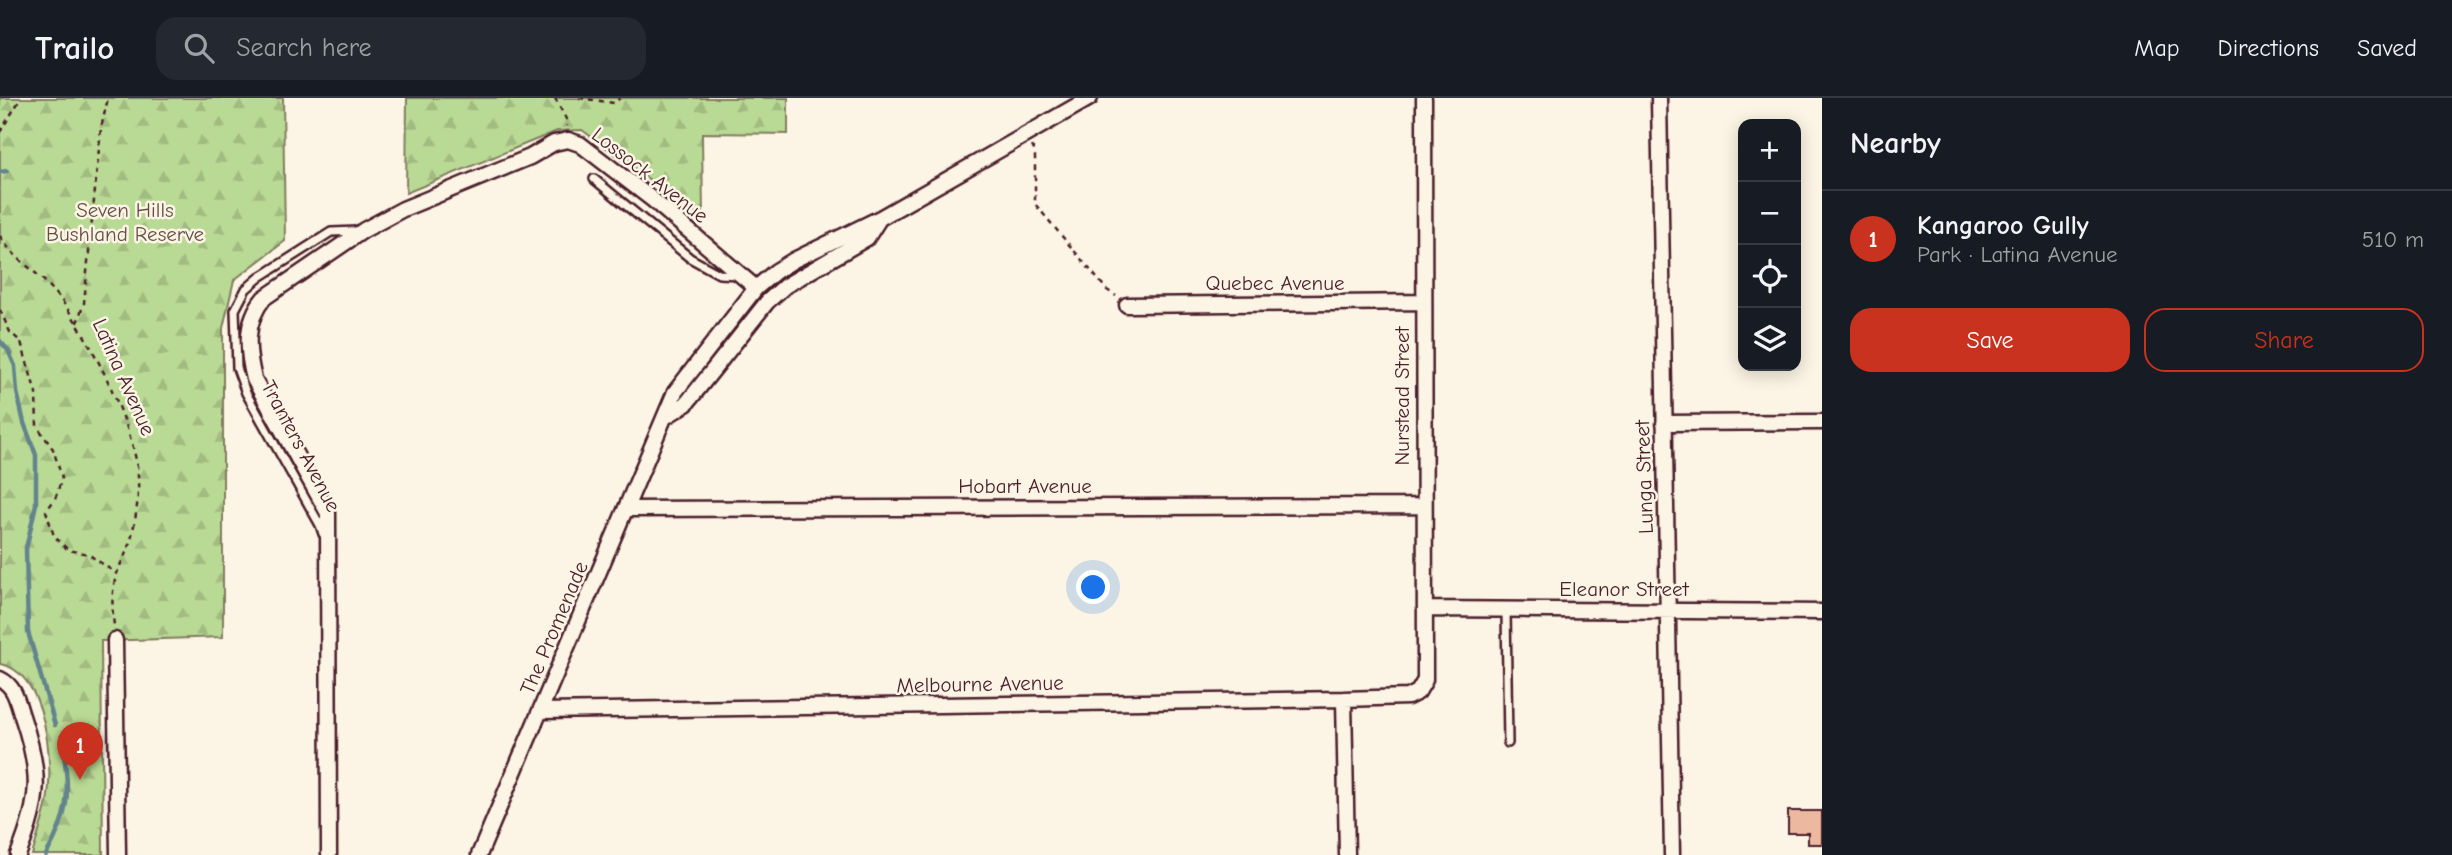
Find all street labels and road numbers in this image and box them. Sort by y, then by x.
street label: Lossock Avenue [587,122,713,228]
street label: Quebec Avenue [1206,271,1344,295]
street label: Latina Avenue [88,315,160,439]
street label: Nurstead Street [1390,325,1414,466]
street label: Tranters Avenue [256,376,346,516]
street label: Lunga Street [1630,419,1658,534]
street label: Hobart Avenue [958,474,1092,498]
street label: The Promenade [515,558,593,698]
street label: Eleanor Street [1559,577,1690,601]
street label: Melbourne Avenue [896,671,1064,697]

